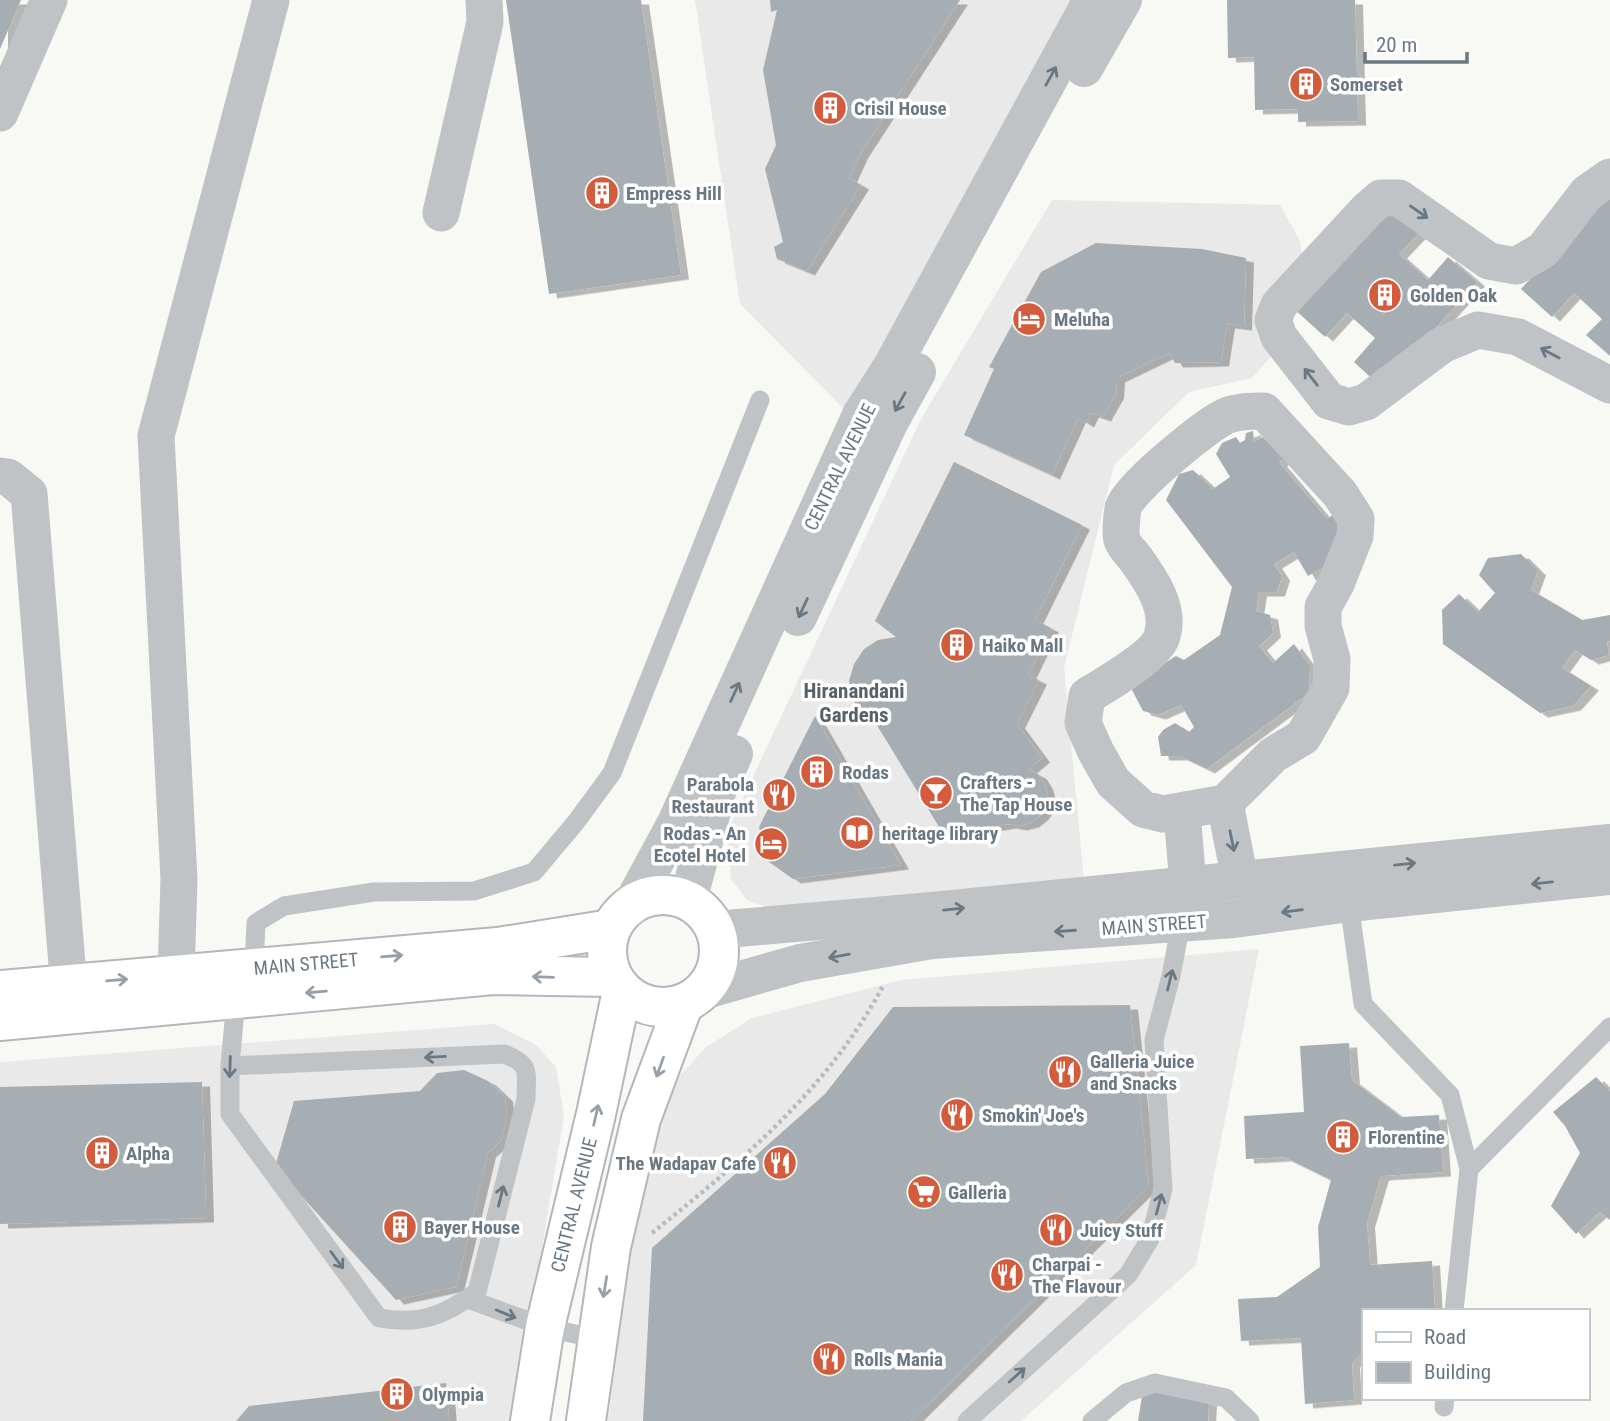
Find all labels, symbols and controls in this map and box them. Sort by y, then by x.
scale bar [1365,21,1466,65]
text: 20 m [1376,33,1417,57]
building icon: Somerset [1287,65,1325,103]
one-way arrow [1044,66,1058,87]
place label: Somerset [1330,73,1403,96]
building icon: Crisil House [811,89,849,127]
place label: Crisil House [854,97,947,120]
building icon: Empress Hill [583,174,621,212]
place label: Empress Hill [626,182,722,205]
one-way arrow [1409,205,1429,219]
building icon: Golden Oak [1366,276,1404,314]
place label: Golden Oak [1410,284,1498,307]
hotel icon: Meluha [1010,300,1048,338]
place label: Meluha [1054,308,1110,331]
one-way arrow [1540,346,1560,360]
one-way arrow [1304,369,1319,387]
one-way arrow [893,392,907,412]
street label: CENTRAL AVENUE [799,400,881,534]
one-way arrow [796,597,809,618]
building icon: Haiko Mall [938,626,976,664]
place label: Haiko Mall [982,634,1063,657]
district label: Hiranandani Gardens [803,679,905,727]
one-way arrow [729,682,742,703]
building icon: Rodas [798,753,836,791]
place label: Rodas [842,761,889,784]
place label: Crafters - The Tap House [960,771,1072,816]
place label: Parabola Restaurant [672,773,754,818]
bar icon: Crafters - The Tap House [917,774,955,812]
restaurant icon: Parabola Restaurant [760,776,798,814]
library icon: heritage library [838,814,876,852]
place label: Rodas - An Ecotel Hotel [654,822,746,867]
place label: heritage library [882,822,999,845]
hotel icon: Rodas - An Ecotel Hotel [752,825,790,863]
one-way arrow [1226,829,1240,852]
one-way arrow [1393,857,1416,870]
one-way arrow [1531,877,1554,890]
one-way arrow [942,902,964,915]
one-way arrow [1281,904,1304,917]
street label: MAIN STREET [1101,910,1207,940]
one-way arrow [1054,925,1077,938]
street label: MAIN STREET [253,948,359,980]
one-way arrow [381,949,403,962]
one-way arrow [828,950,851,963]
one-way arrow [1164,969,1177,991]
one-way arrow [532,971,555,984]
one-way arrow [105,973,128,986]
one-way arrow [306,985,328,998]
one-way arrow [423,1050,446,1063]
place label: Galleria Juice and Snacks [1090,1050,1194,1095]
restaurant icon: Galleria Juice and Snacks [1046,1053,1084,1091]
one-way arrow [224,1055,237,1078]
one-way arrow [653,1055,665,1077]
restaurant icon: Smokin' Joe's [938,1096,976,1134]
one-way arrow [590,1104,603,1127]
place label: Smokin' Joe's [982,1104,1084,1127]
building icon: Florentine [1324,1118,1362,1156]
place label: Florentine [1368,1126,1445,1149]
building icon: Alpha [83,1134,121,1172]
street label: CENTRAL AVENUE [546,1135,602,1275]
place label: Alpha [126,1142,170,1165]
restaurant icon: The Wadapav Cafe [761,1144,799,1182]
place label: The Wadapav Cafe [616,1152,756,1175]
supermarket icon: Galleria [905,1173,943,1211]
place label: Galleria [948,1181,1007,1204]
one-way arrow [495,1185,508,1207]
one-way arrow [1153,1193,1166,1216]
building icon: Bayer House [381,1208,419,1246]
restaurant icon: Juicy Stuff [1037,1211,1075,1249]
place label: Bayer House [424,1216,520,1239]
place label: Juicy Stuff [1080,1219,1164,1242]
one-way arrow [329,1250,344,1269]
place label: Charpai - The Flavour [1032,1253,1121,1298]
restaurant icon: Charpai - The Flavour [988,1256,1026,1294]
one-way arrow [598,1275,611,1298]
one-way arrow [494,1309,516,1322]
legend [1362,1309,1589,1400]
text: Road [1424,1325,1466,1349]
restaurant icon: Rolls Mania [810,1340,848,1378]
place label: Rolls Mania [854,1348,943,1371]
text: Building [1424,1360,1491,1384]
one-way arrow [1008,1367,1026,1383]
building icon: Olympia [378,1375,416,1413]
place label: Olympia [422,1383,484,1406]

